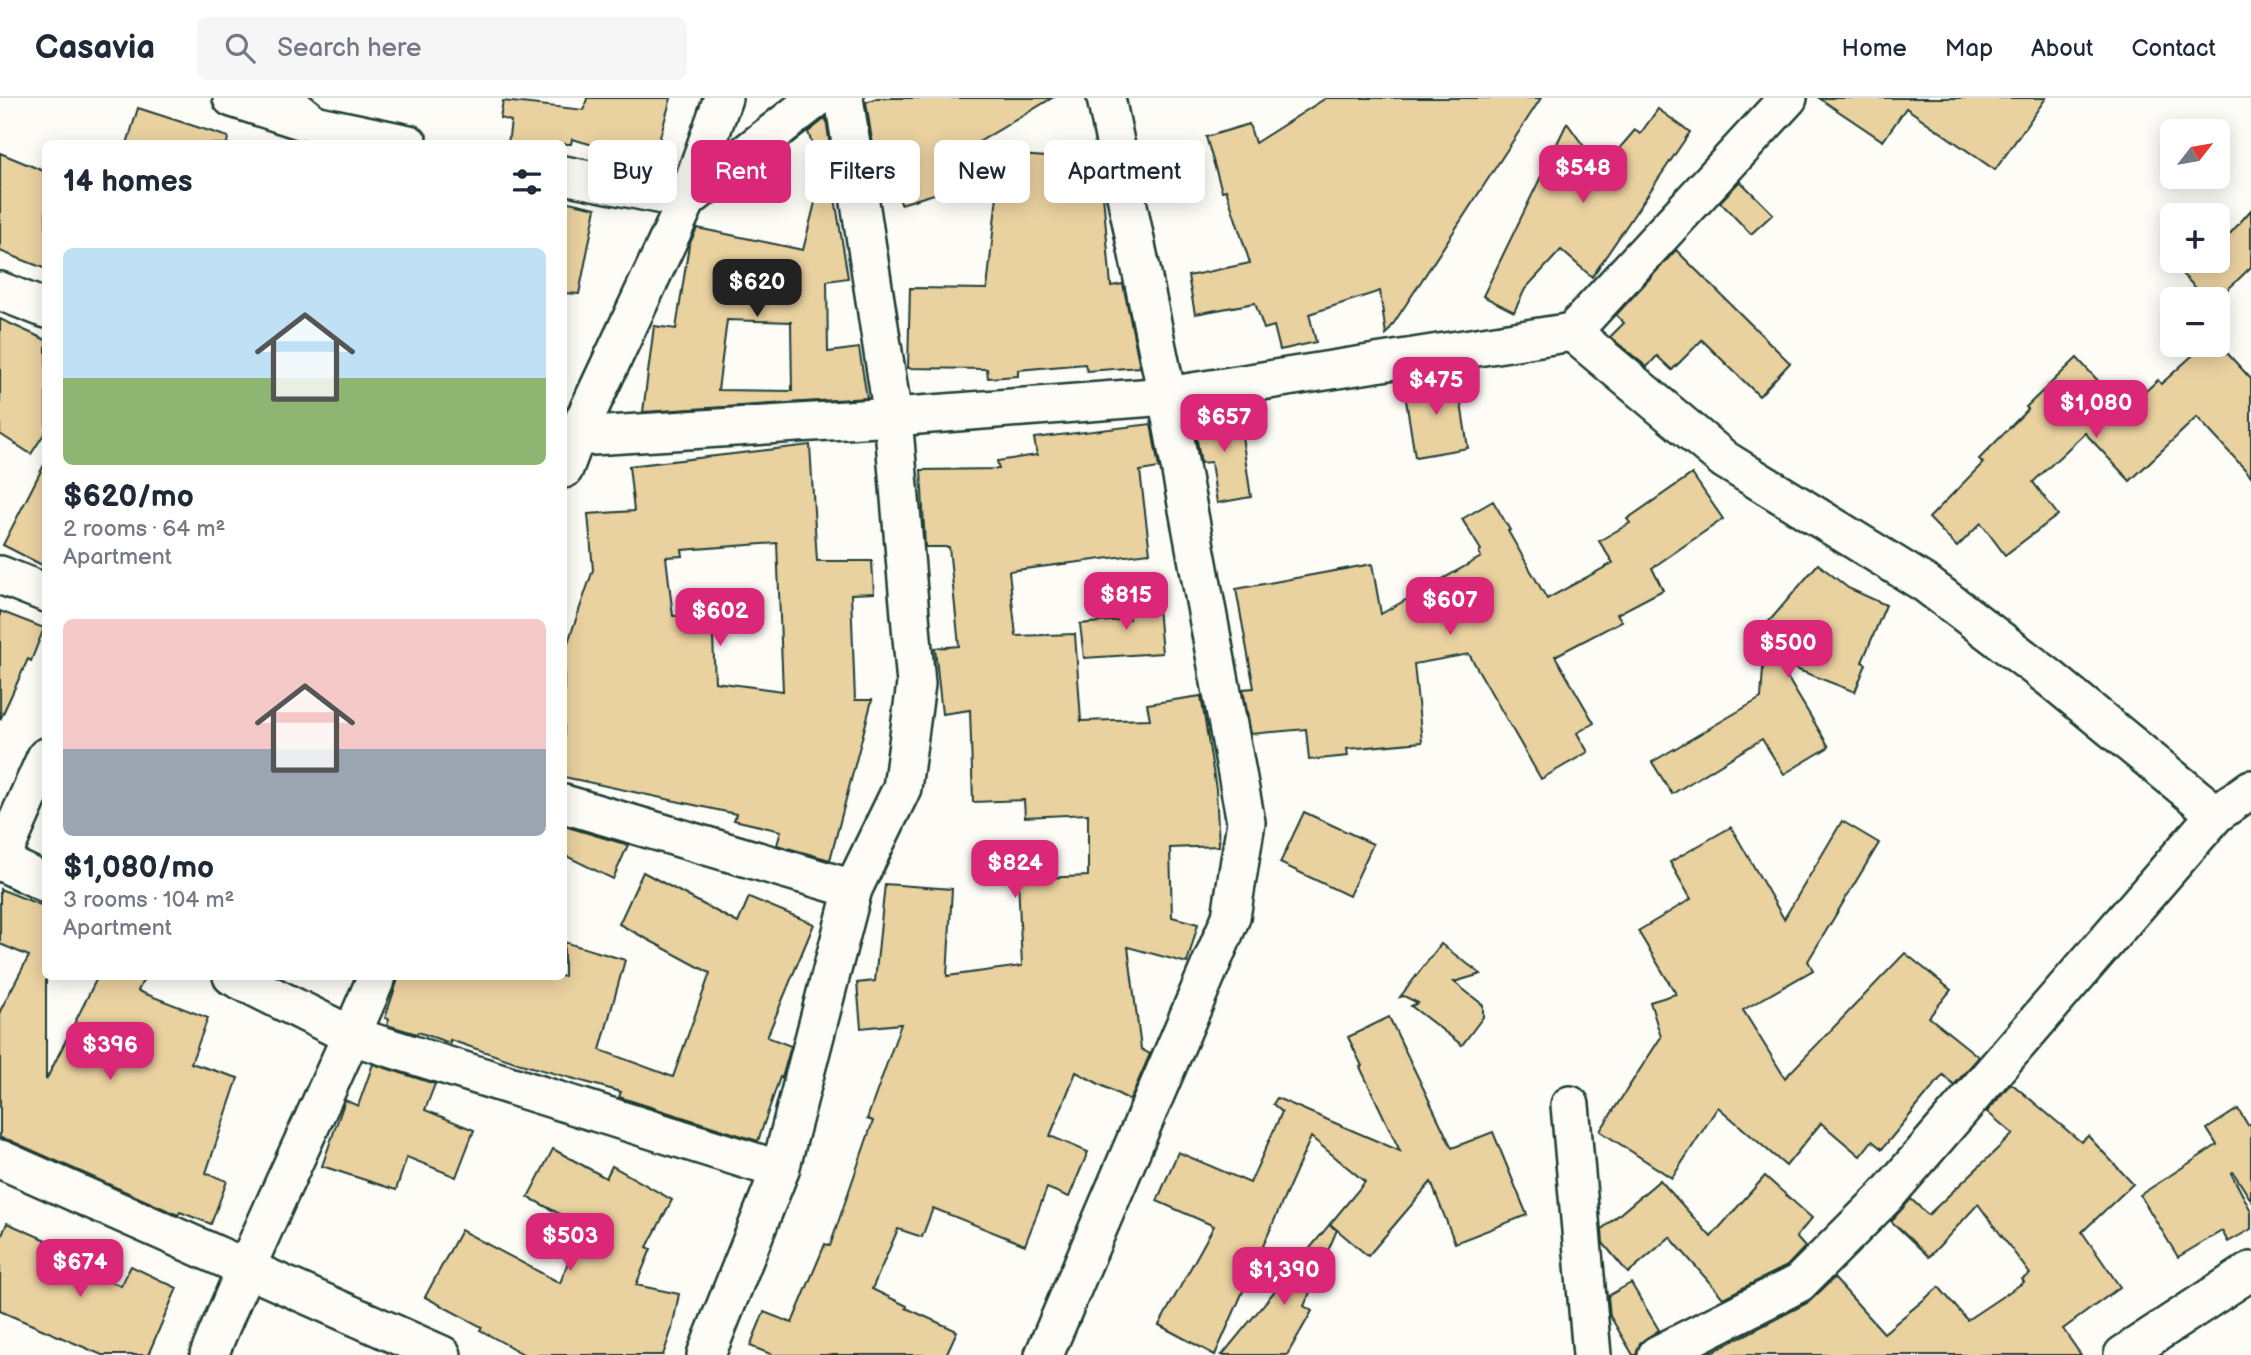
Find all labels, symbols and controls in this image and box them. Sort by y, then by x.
search box [197,17,687,80]
text: Casavia [35,28,155,68]
icon: search [221,29,259,67]
text: Search here [277,33,421,64]
text: Home [1842,34,1907,63]
text: Map [1945,34,1993,63]
text: About [2031,34,2093,63]
text: Contact [2131,34,2216,63]
north arrow [2160,119,2230,189]
map controls [2160,119,2230,357]
chip: Buy [588,140,677,203]
chip: Rent [691,140,791,203]
chip: Filters [805,140,920,203]
chip: New [934,140,1030,203]
chip: Apartment [1044,140,1205,203]
pin: $548 [1542,146,1624,205]
text: $548 [1555,154,1611,182]
icon: filters [508,163,546,201]
text: 14 homes [63,164,192,200]
button: + [2160,203,2230,273]
pin: $620 [716,260,798,319]
text: $620 [729,268,785,296]
button: − [2160,287,2230,357]
icon: home [242,294,368,420]
pin: $475 [1395,358,1477,417]
text: $475 [1409,366,1463,394]
pin: $1,080 [2039,380,2153,440]
text: $1,080 [2060,389,2132,417]
pin: $657 [1183,394,1265,454]
text: $657 [1196,403,1252,431]
text: $620/mo [63,479,194,515]
text: 2 rooms · 64 m² [63,515,225,543]
text: Apartment [63,543,172,571]
pin: $815 [1085,573,1167,632]
pin: $607 [1409,578,1491,637]
text: $815 [1100,581,1152,609]
text: $607 [1422,586,1478,614]
pin: $602 [679,588,761,648]
text: $602 [691,597,749,625]
pin: $500 [1747,620,1829,680]
text: $500 [1759,629,1817,657]
icon: home [242,665,368,791]
pin: $824 [974,840,1056,900]
text: $824 [987,849,1043,877]
text: $1,080/mo [63,850,214,886]
text: 3 rooms · 104 m² [63,886,234,914]
text: Apartment [63,914,172,942]
pin: $396 [69,1023,151,1082]
text: $396 [82,1031,138,1059]
pin: $503 [529,1214,611,1273]
text: $503 [542,1222,598,1250]
pin: $674 [39,1240,121,1299]
text: $674 [52,1248,108,1276]
pin: $1,390 [1227,1248,1341,1307]
text: $1,390 [1248,1256,1320,1284]

